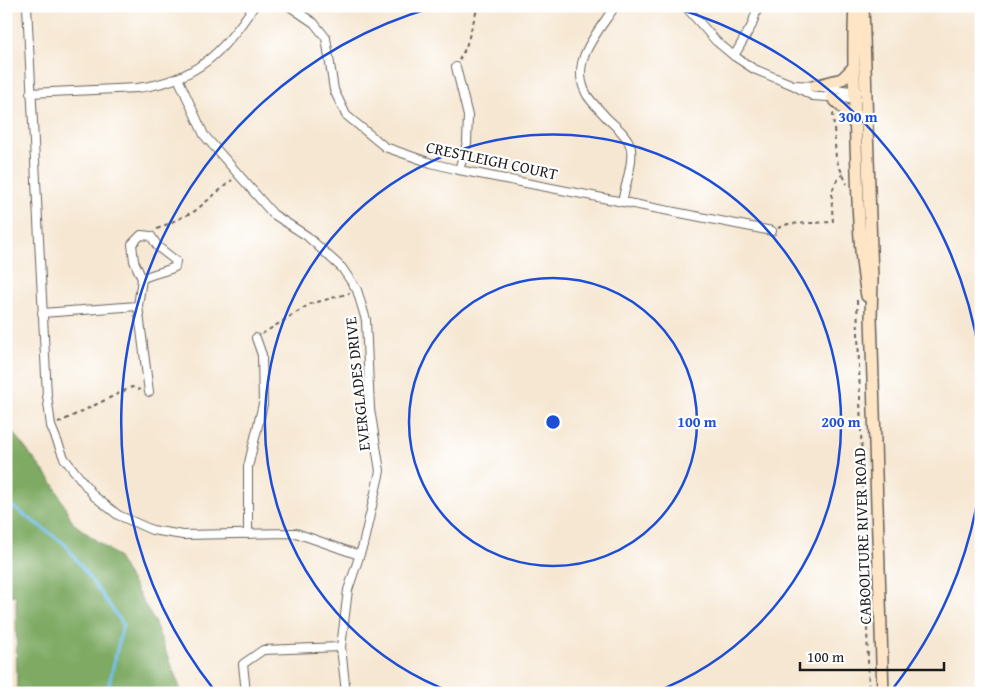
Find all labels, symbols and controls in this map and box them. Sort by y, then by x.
text: 300 m [838,106,878,127]
street label: CRESTLEIGH COURT [424,134,560,186]
street label: EVERGLADES DRIVE [338,316,376,452]
text: 100 m [677,411,717,432]
text: 200 m [821,411,861,432]
centre of rings [544,413,562,431]
street label: CABOOLTURE RIVER ROAD [847,447,877,625]
scale bar [800,639,943,671]
text: 100 m [807,646,845,667]

